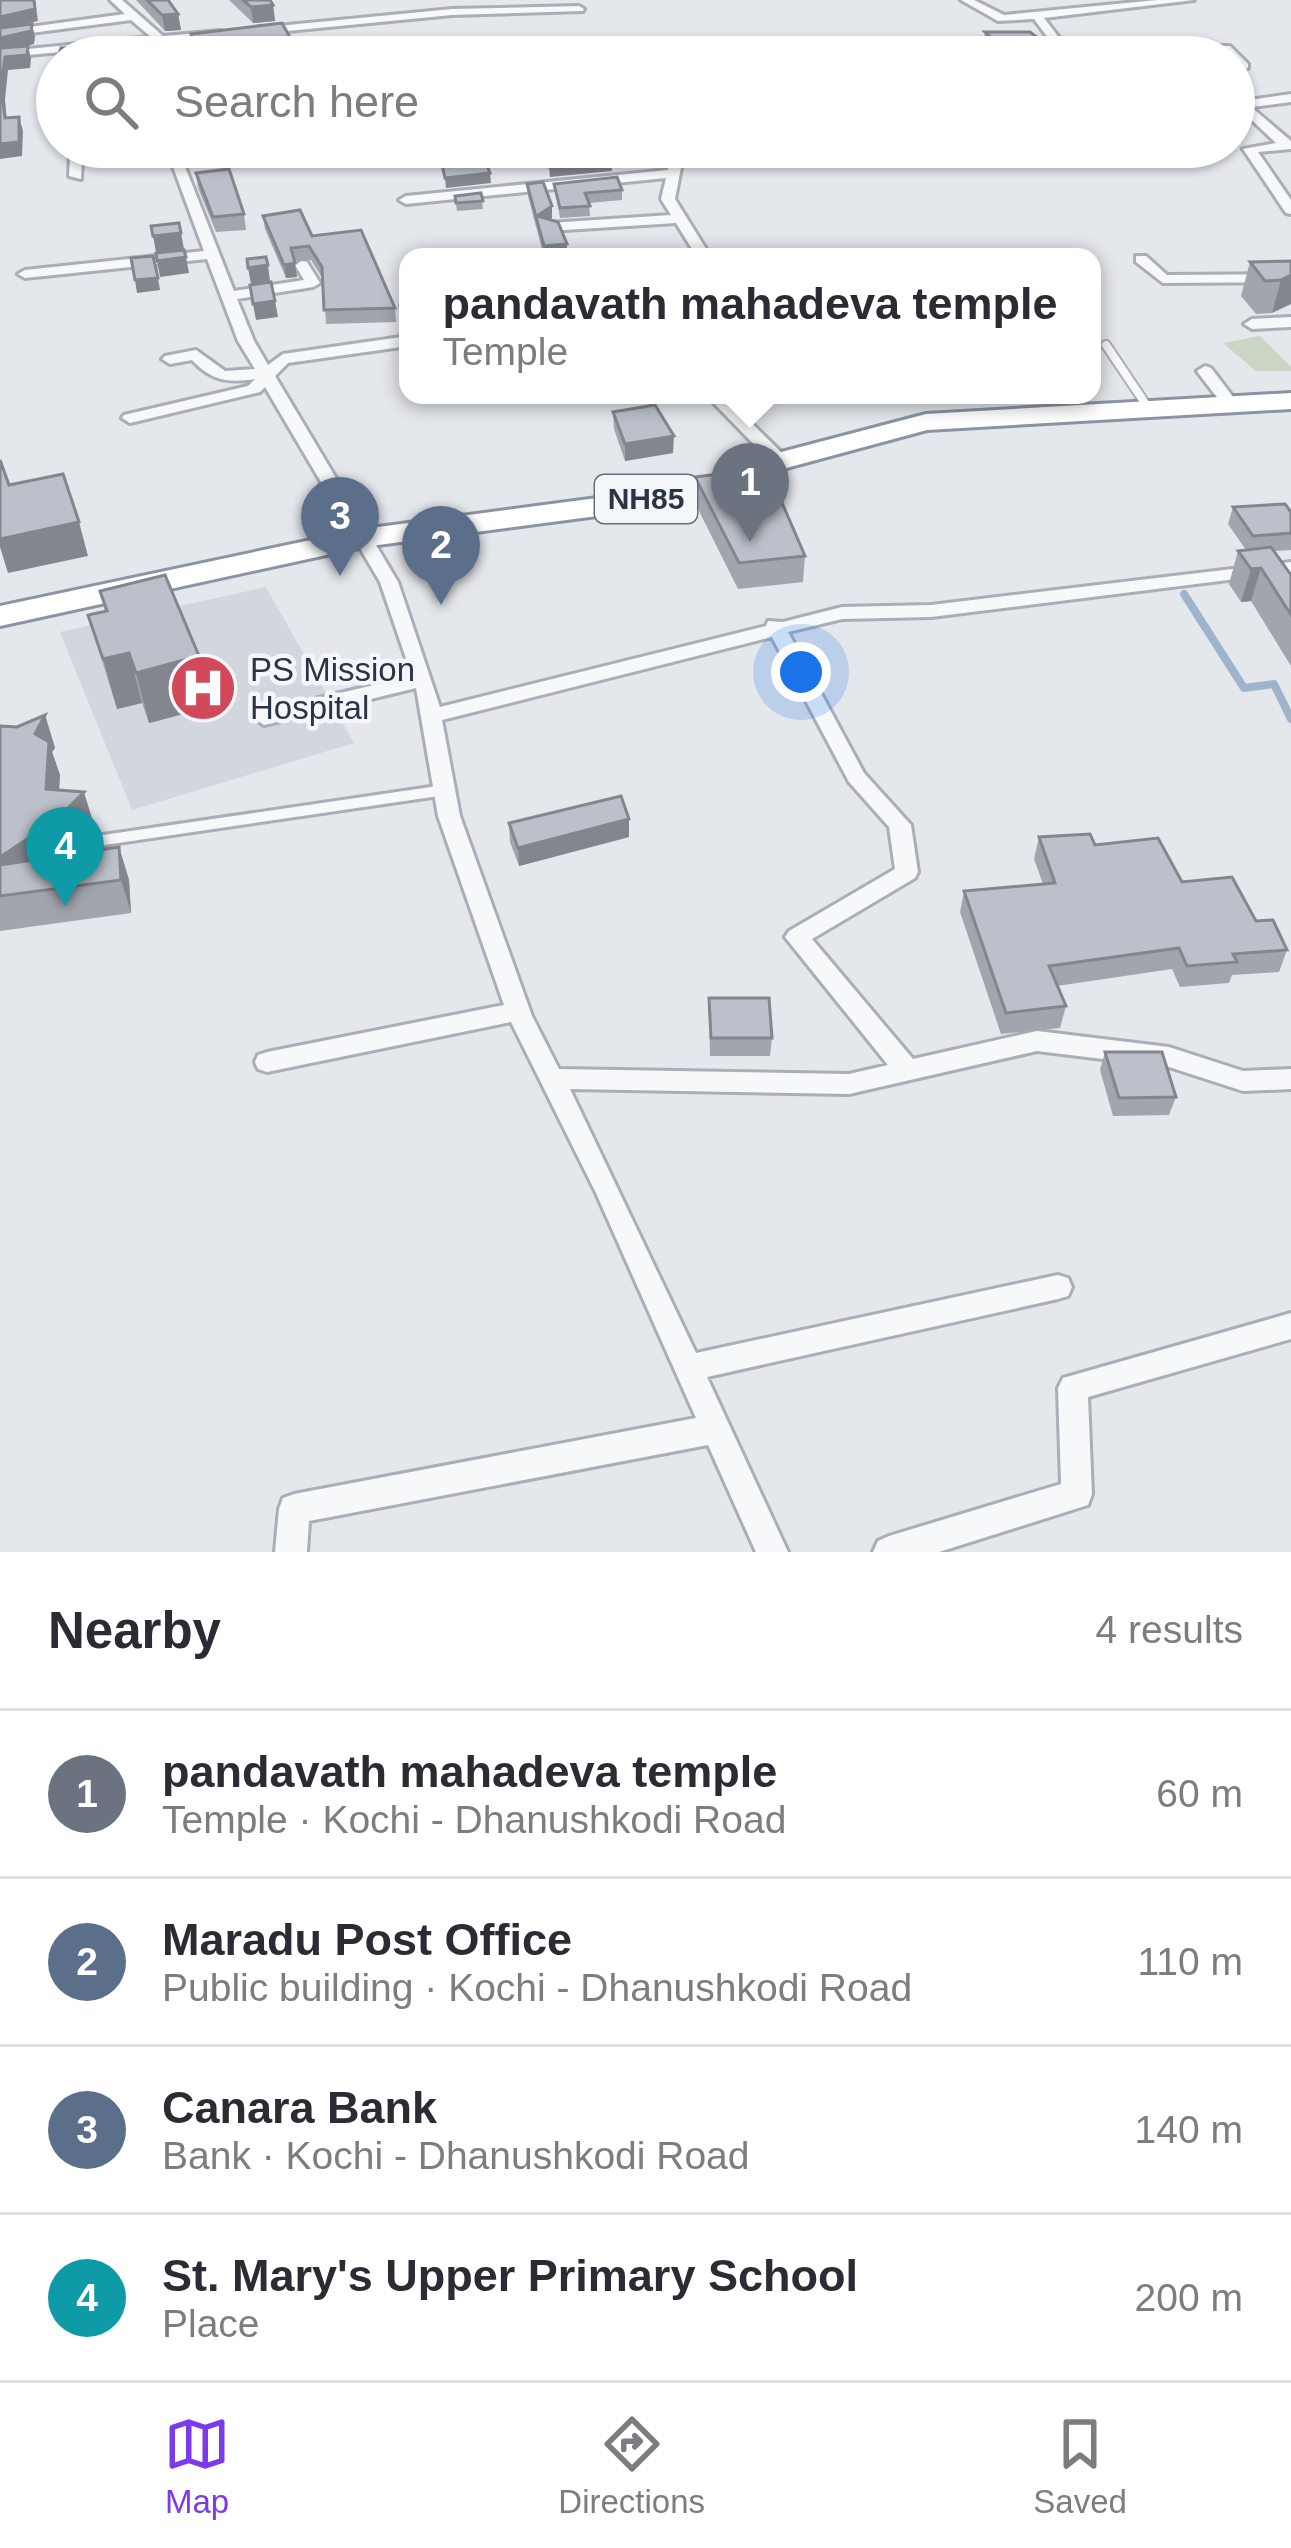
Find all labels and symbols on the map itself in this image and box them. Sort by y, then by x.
pin: 1 [711,443,789,542]
road number: NH85 [595,475,697,523]
pin: 3 [301,477,379,576]
pin: 2 [402,506,480,605]
your location [771,642,831,702]
place label: PS Mission Hospital [250,651,415,726]
hospital icon: PS Mission Hospital [168,653,238,723]
pin: 4 [26,807,104,906]

